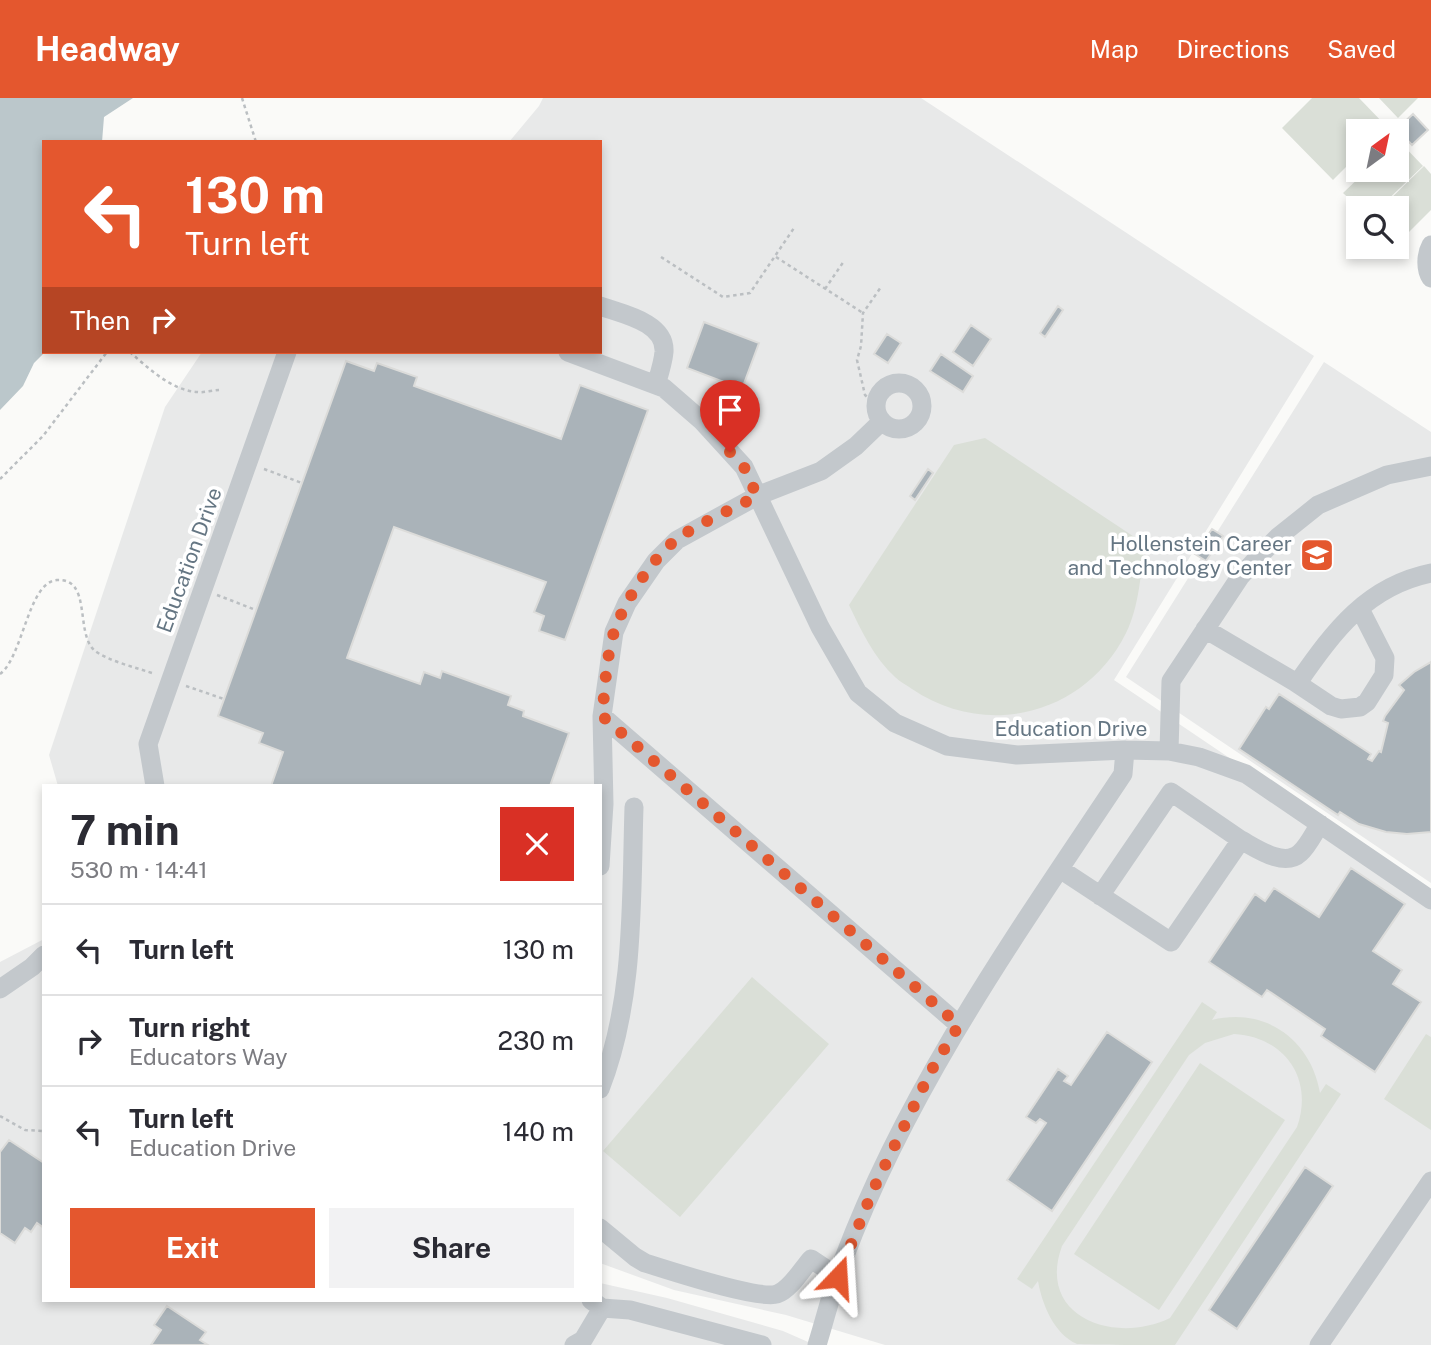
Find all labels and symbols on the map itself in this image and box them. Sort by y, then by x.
north arrow [1346,119,1409,182]
pin [700,380,760,452]
street label: Education Drive [151,484,227,636]
place label: Hollenstein Career and Technology Center [1067,531,1292,580]
school or university icon: Hollenstein Career and Technology Center [1298,536,1336,574]
street label: Education Drive [995,716,1147,741]
position arrow [801,1240,875,1314]

